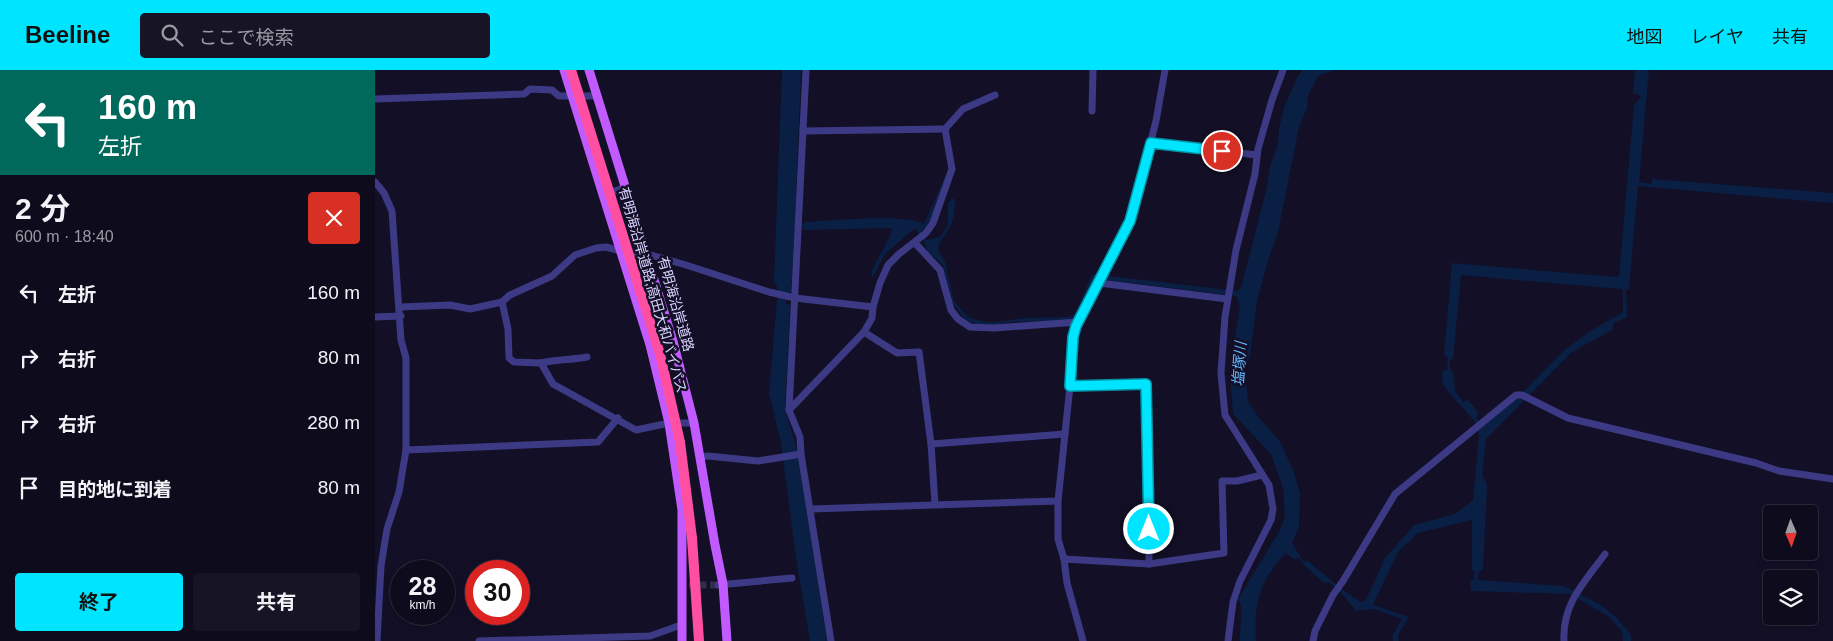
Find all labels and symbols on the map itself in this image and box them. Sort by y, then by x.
pin [1201,130,1243,172]
street label: 有明海沿岸道路;高田大和バイパス [615,185,691,395]
street label: 有明海沿岸道路 [654,255,698,353]
water label: 塩塚川 [1229,339,1249,387]
position arrow [1122,502,1174,554]
north arrow [1763,505,1817,560]
speed limit sign: 30 [465,560,530,625]

